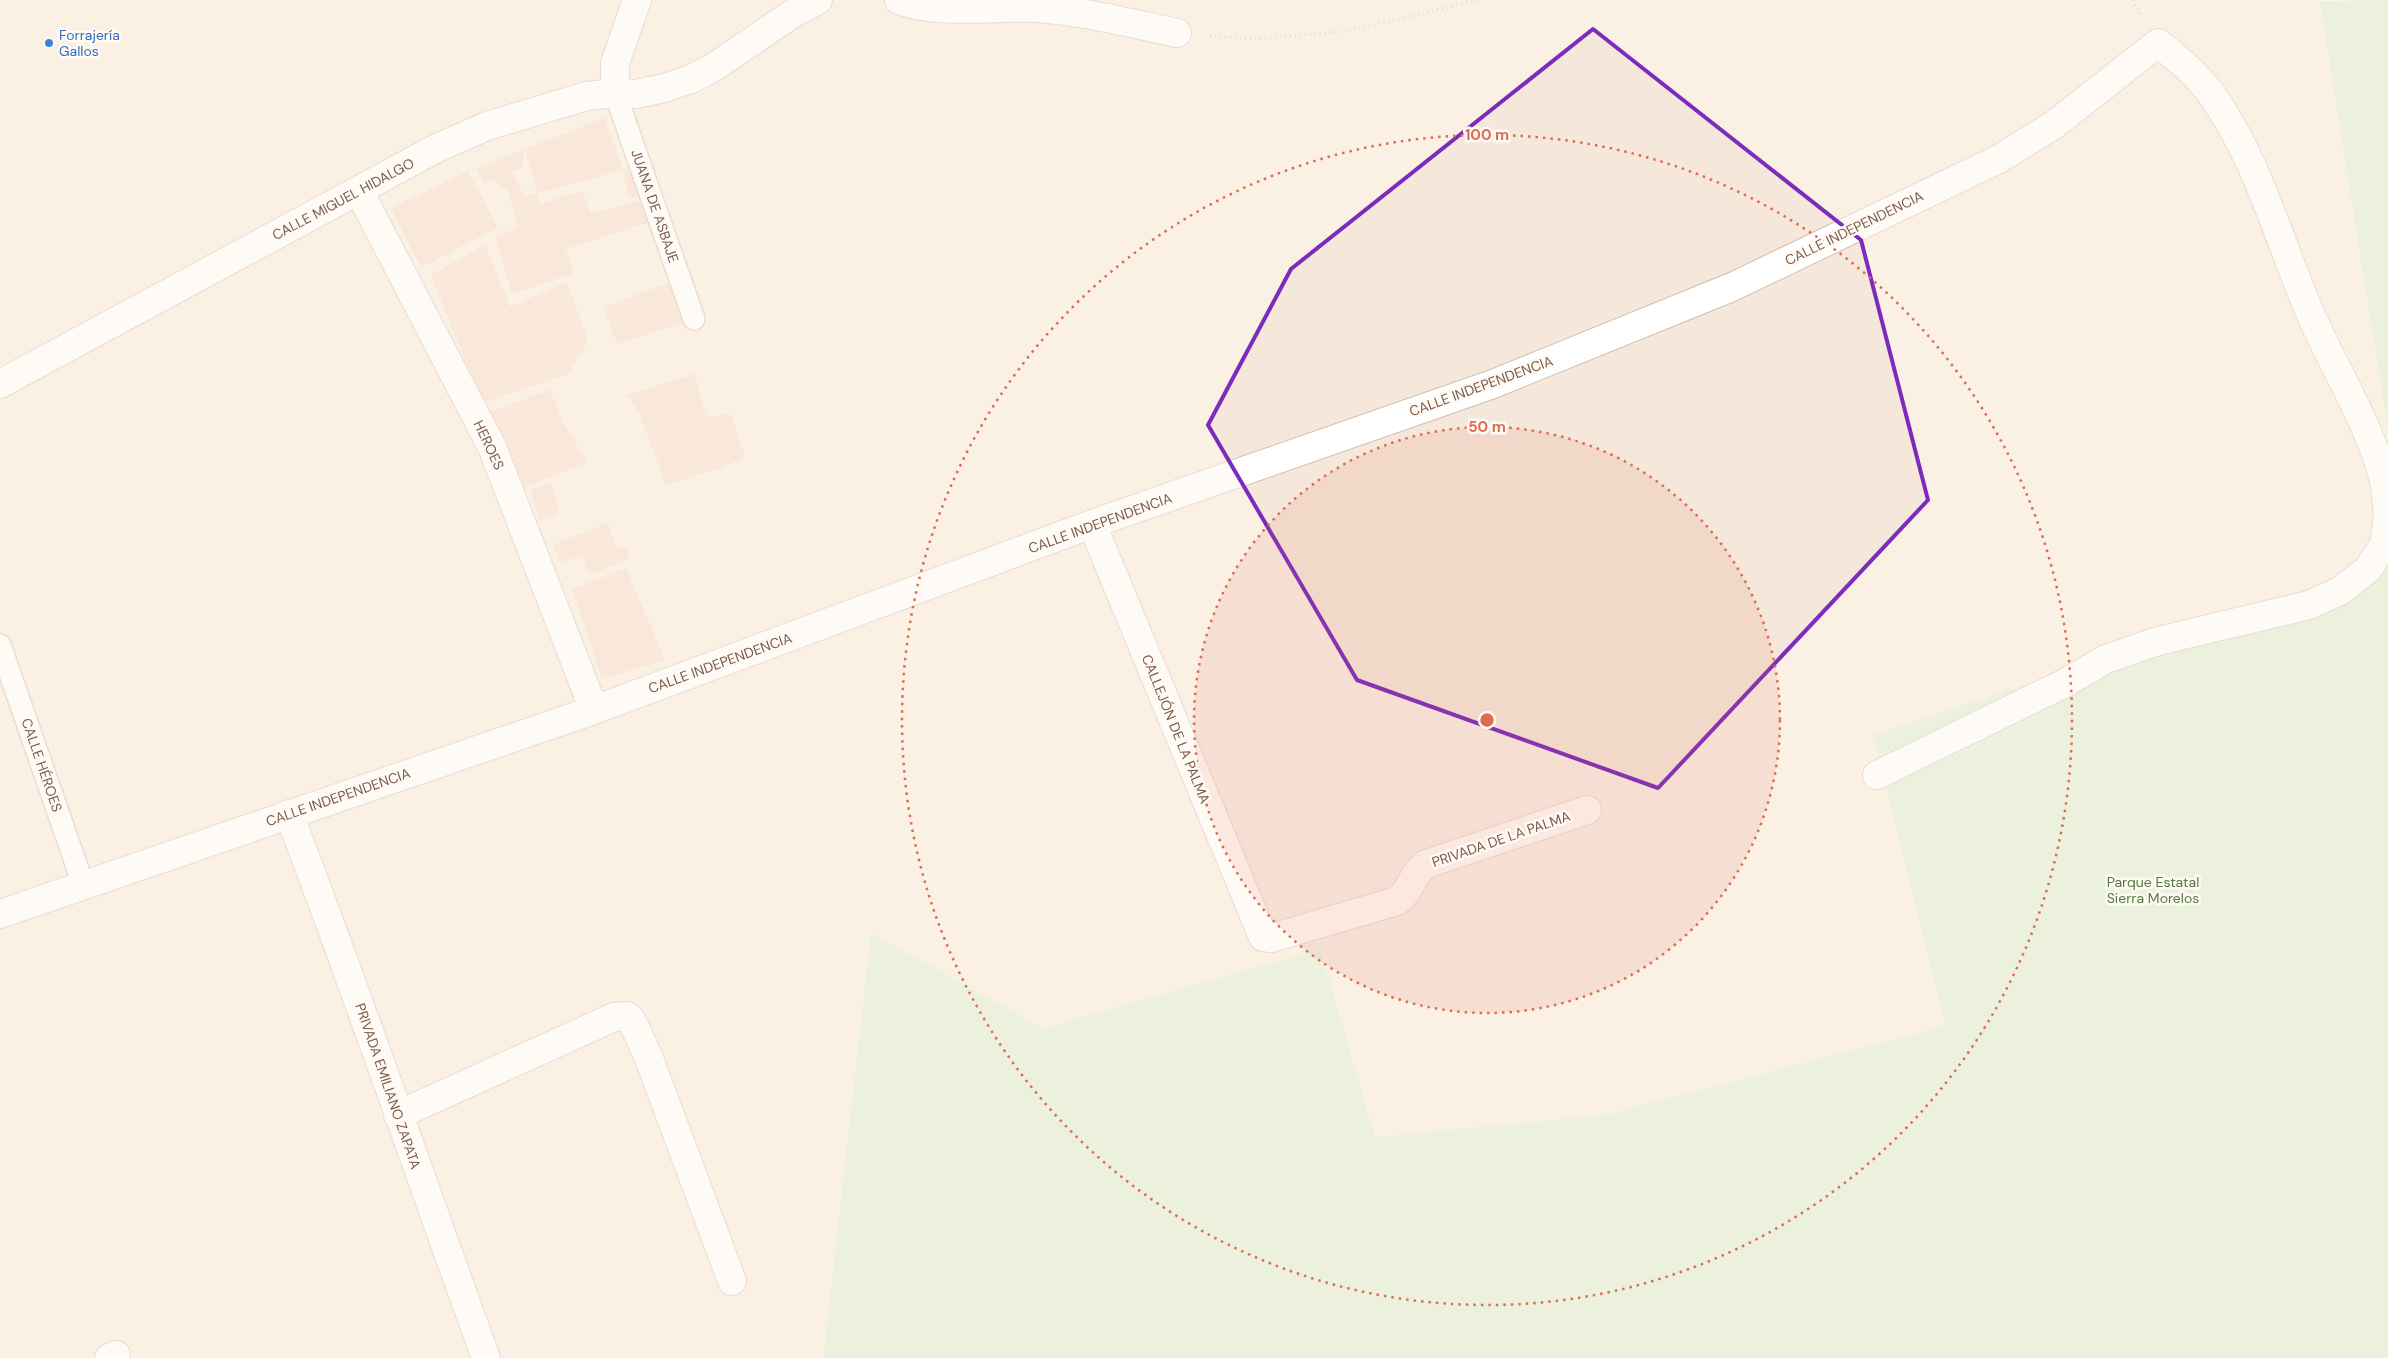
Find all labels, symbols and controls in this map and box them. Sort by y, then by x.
place label: Forrajería Gallos [59,26,120,60]
marker: Forrajería Gallos [43,37,55,49]
text: 100 m [1465,125,1509,145]
street label: JUANA DE ASBAJE [627,147,683,265]
street label: CALLE MIGUEL HIDALGO [269,154,417,244]
street label: CALLE INDEPENDENCIA [1782,187,1926,269]
street label: CALLE INDEPENDENCIA [1407,352,1555,420]
street label: HEROES [470,417,508,473]
text: 50 m [1468,417,1506,437]
street label: CALLE INDEPENDENCIA [1026,489,1174,557]
street label: CALLE INDEPENDENCIA [646,629,794,697]
street label: CALLEJÓN DE LA PALMA [1138,652,1214,806]
centre of rings [1478,711,1496,729]
street label: CALLE HÉROES [18,716,66,814]
street label: CALLE INDEPENDENCIA [263,764,413,830]
street label: PRIVADA DE LA PALMA [1429,807,1573,871]
park label: Parque Estatal Sierra Morelos [2107,873,2199,907]
street label: PRIVADA EMILIANO ZAPATA [351,1001,425,1171]

